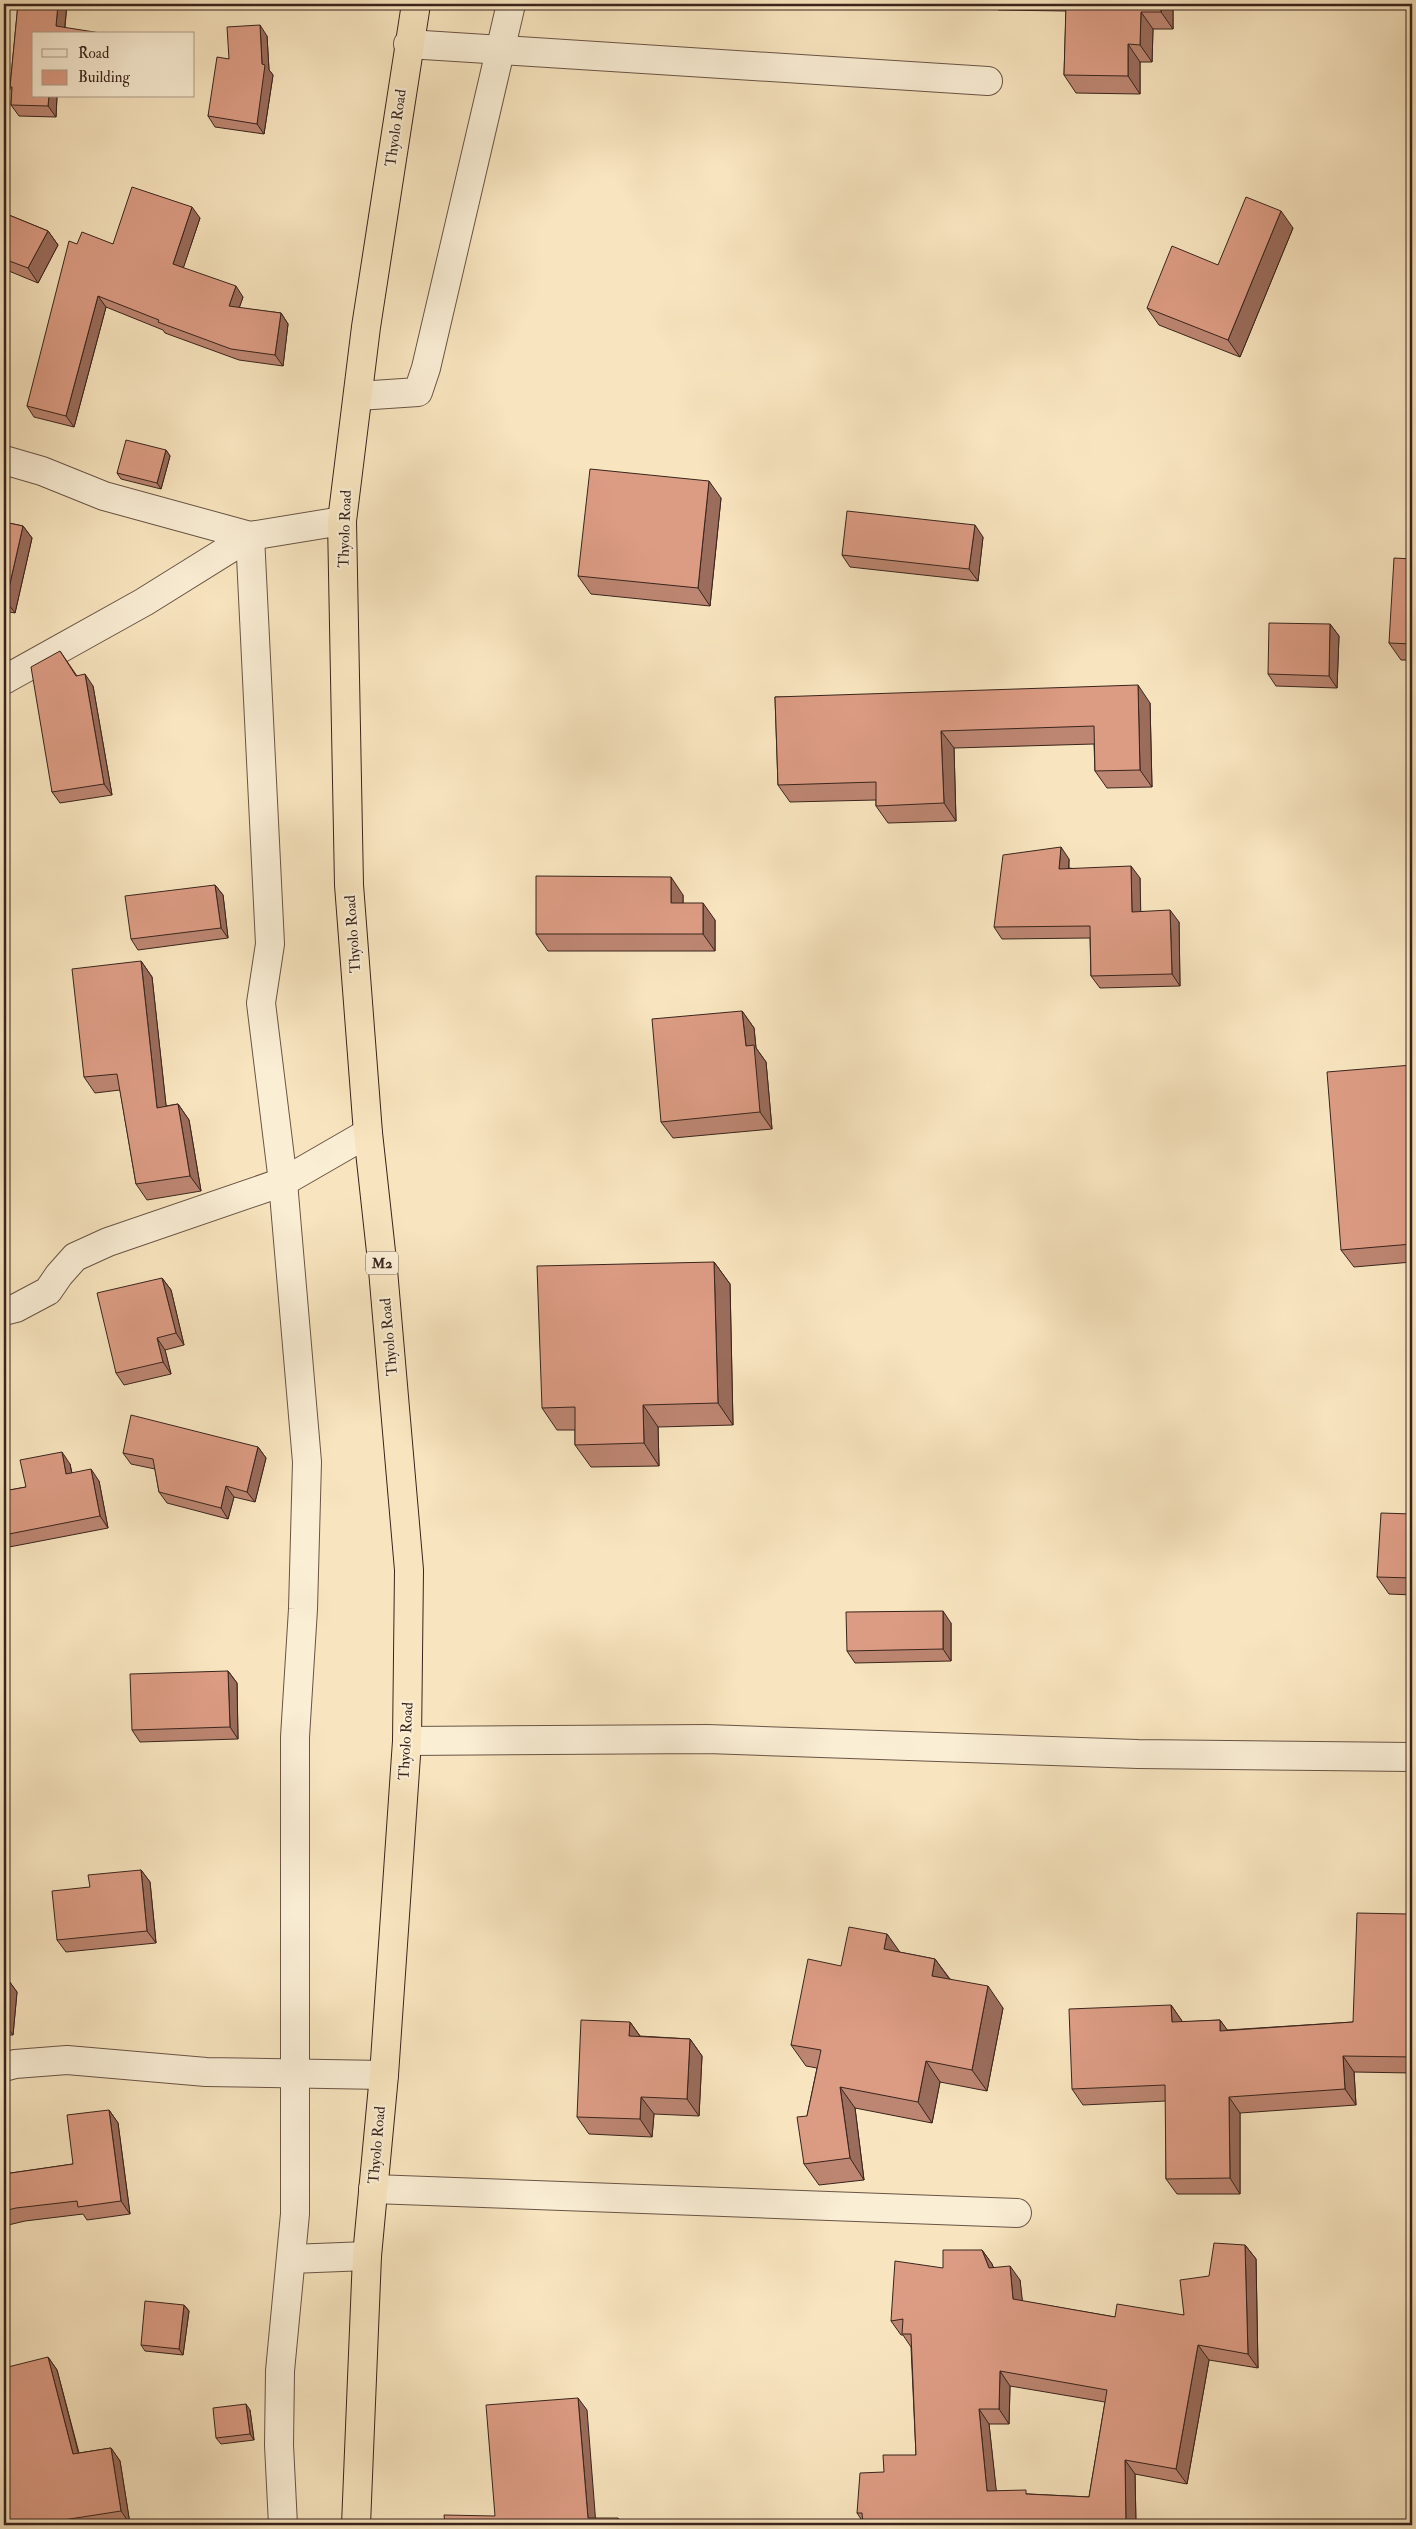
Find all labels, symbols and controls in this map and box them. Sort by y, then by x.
legend [32,32,195,98]
text: Road [78,44,110,63]
text: Building [78,68,130,87]
street label: Thyolo Road [381,87,411,168]
street label: Thyolo Road [334,489,356,568]
street label: Thyolo Road [341,894,365,974]
road number: M2 [366,1252,398,1274]
street label: Thyolo Road [376,1297,402,1377]
street label: Thyolo Road [394,1701,418,1780]
street label: Thyolo Road [364,2105,390,2185]

